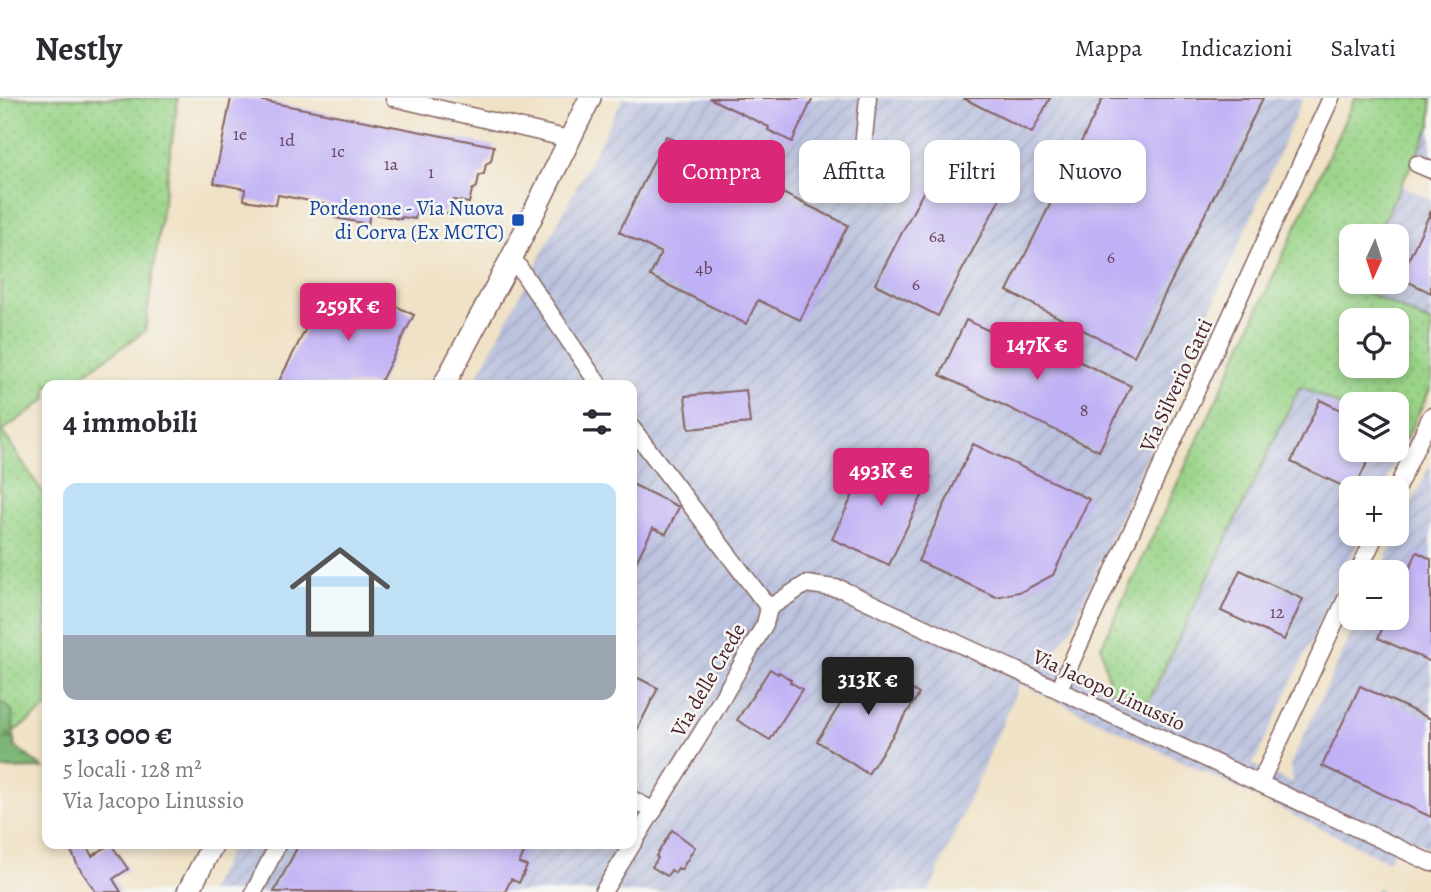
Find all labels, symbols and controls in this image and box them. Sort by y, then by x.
text: Nestly [35,26,122,71]
text: Mappa [1075,32,1143,64]
text: Indicazioni [1181,32,1293,64]
text: Salvati [1331,32,1396,64]
house number: 1e [233,122,247,146]
house number: 1d [279,128,295,152]
house number: 1c [331,139,345,163]
chip: Compra [658,140,785,203]
chip: Affitta [799,140,910,203]
chip: Filtri [924,140,1020,203]
chip: Nuovo [1034,140,1146,203]
house number: 1a [384,152,399,176]
house number: 1 [428,160,434,184]
place label: Pordenone - Via Nuova di Corva (Ex MCTC) [309,194,504,246]
marker: Pordenone - Via Nuova di Corva (Ex MCTC) [510,212,526,228]
house number: 6a [929,224,946,248]
north arrow [1339,224,1409,294]
map controls [1339,224,1409,630]
house number: 6 [1107,245,1115,269]
house number: 4b [695,256,713,280]
house number: 6 [912,272,920,296]
pin: 259K € [291,284,405,343]
text: 259K € [316,290,380,321]
button: locate [1339,308,1409,378]
street label: Via Silverio Gatti [1132,314,1219,457]
pin: 147K € [980,322,1094,382]
text: 147K € [1006,329,1068,360]
button: layers [1339,392,1409,462]
house number: 8 [1080,398,1088,422]
text: 4 immobili [63,402,198,442]
icon: filters [578,403,616,441]
pin: 493K € [824,448,938,508]
text: 493K € [849,455,913,486]
button: + [1339,476,1409,546]
icon: home [277,529,403,655]
button: − [1339,560,1409,630]
house number: 12 [1270,600,1285,624]
street label: Via delle Crede [664,618,752,743]
street label: Via Jacopo Linussio [1027,642,1190,738]
pin: 313K € [811,658,925,717]
text: 313K € [838,664,898,695]
text: 313 000 € [63,714,172,754]
text: 5 locali · 128 m² [63,754,202,785]
text: Via Jacopo Linussio [63,785,244,816]

